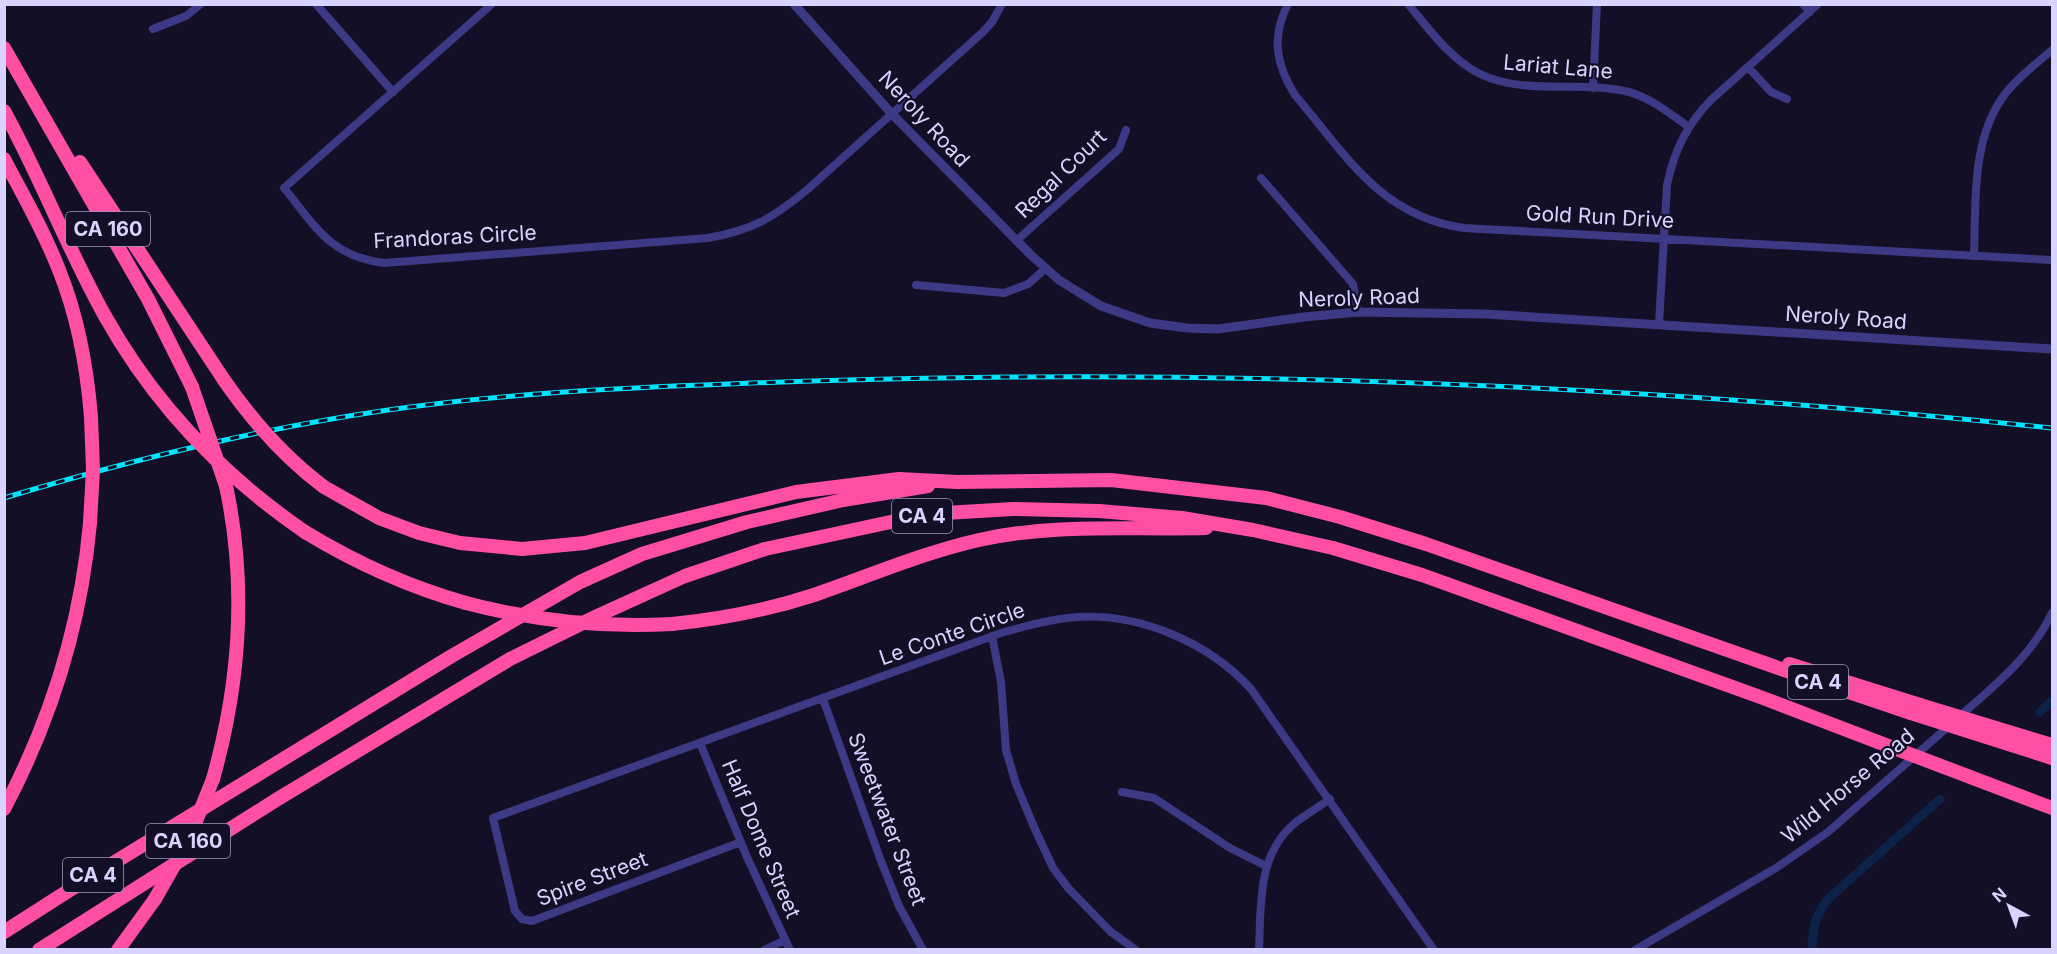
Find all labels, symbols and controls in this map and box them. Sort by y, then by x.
street label: Lariat Lane [1502,49,1614,84]
street label: Neroly Road [874,66,975,172]
street label: Regal Court [1010,124,1111,223]
street label: Gold Run Drive [1525,200,1675,233]
road number: CA 160 [66,212,150,246]
street label: Frandoras Circle [373,220,537,253]
street label: Neroly Road [1298,283,1420,312]
street label: Neroly Road [1784,301,1908,334]
road number: CA 4 [892,499,952,533]
street label: Le Conte Circle [876,597,1028,670]
road number: CA 4 [1788,665,1848,699]
street label: Wild Horse Road [1776,723,1919,848]
street label: Sweetwater Street [843,729,932,909]
street label: Half Dome Street [717,756,806,922]
road number: CA 160 [146,824,230,858]
street label: Spire Street [533,846,651,911]
road number: CA 4 [63,858,123,892]
north arrow [1979,876,2039,936]
text: N [1988,883,2010,906]

